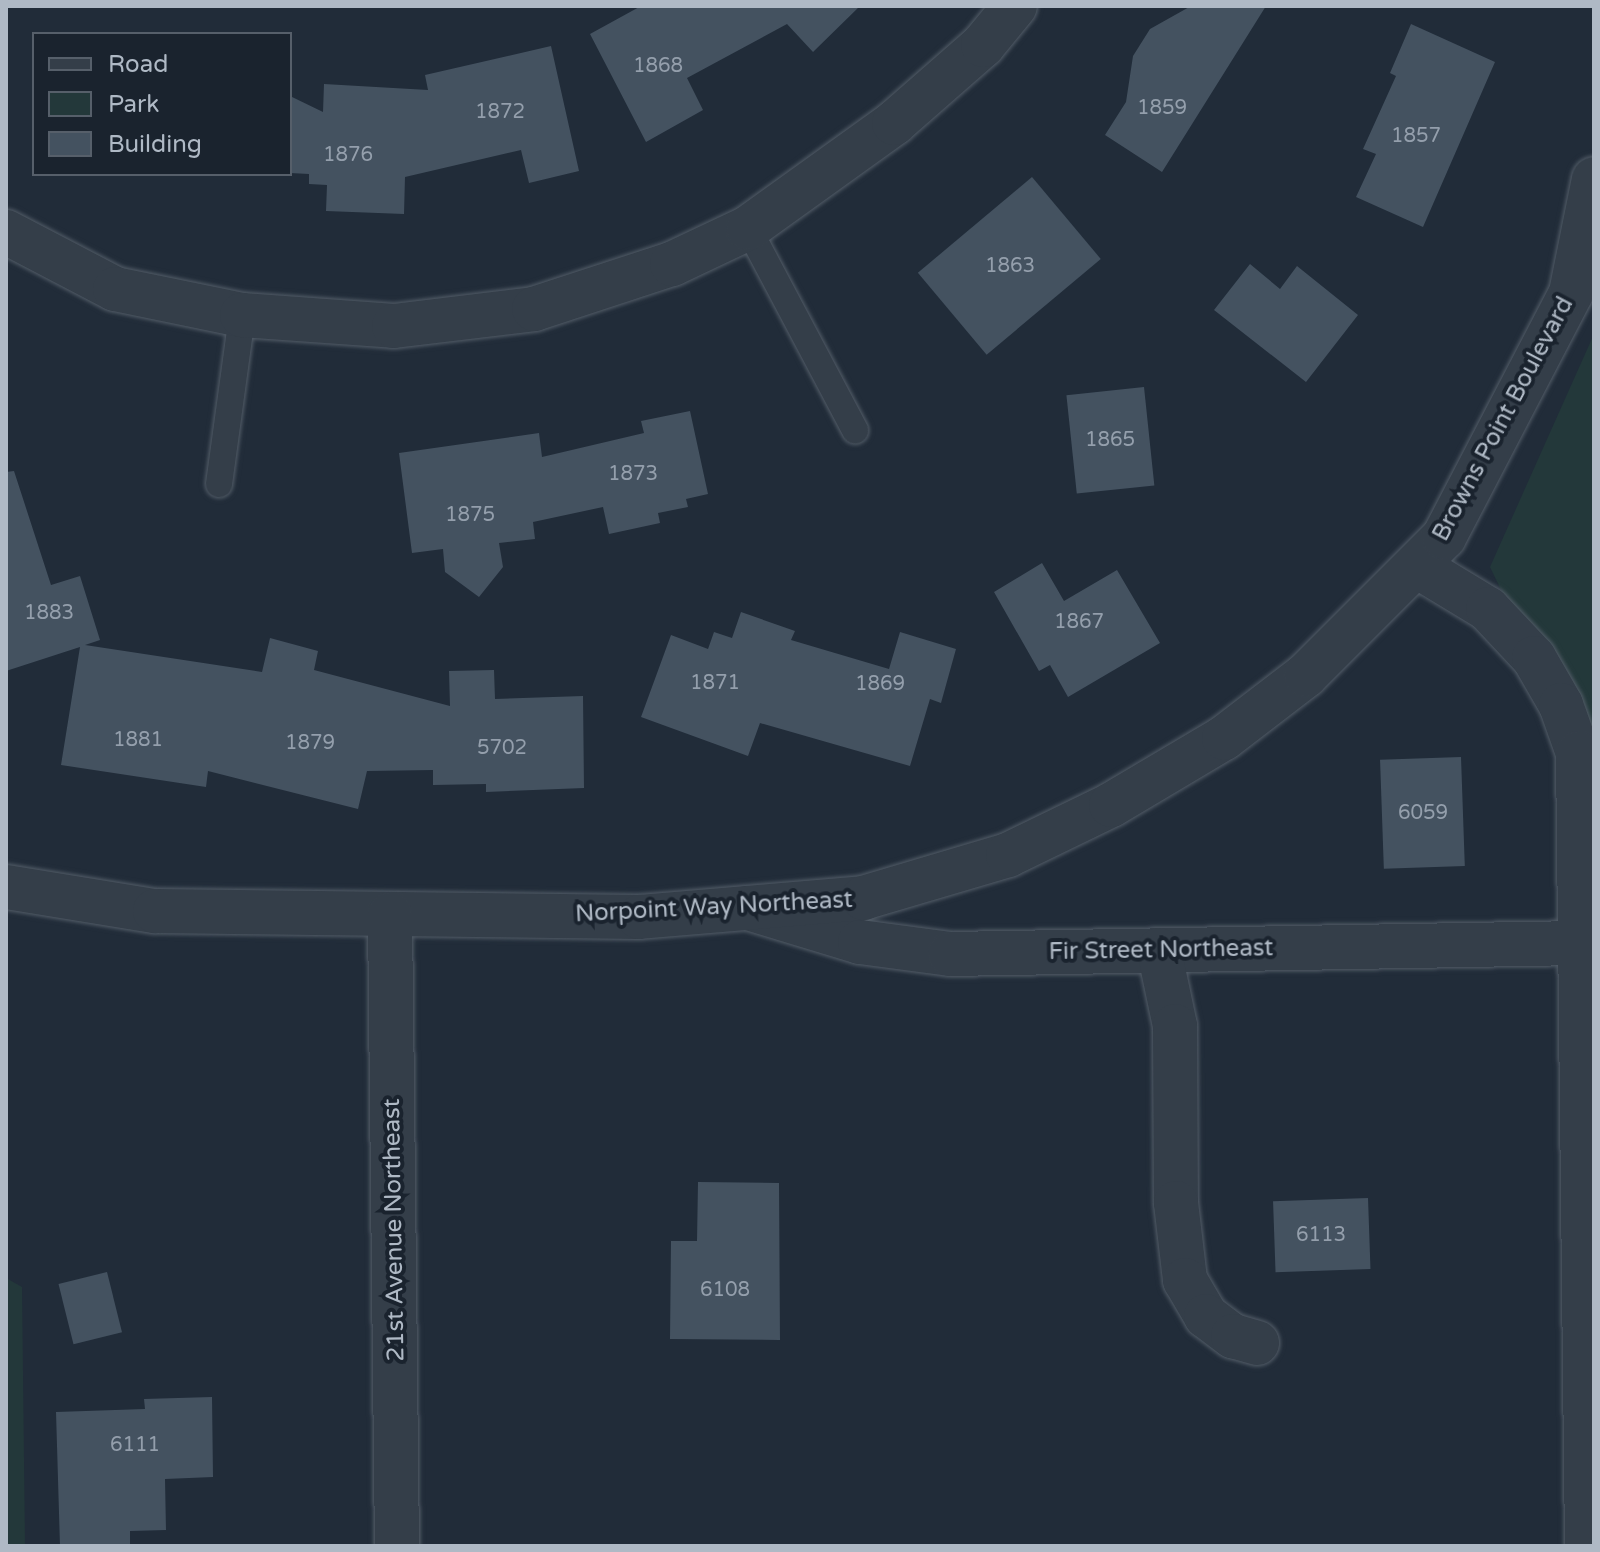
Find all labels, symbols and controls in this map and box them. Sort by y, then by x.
legend [32,32,292,176]
text: Road [108,50,168,79]
house number: 1868 [633,54,683,78]
text: Park [108,90,159,119]
house number: 1859 [1137,96,1187,120]
house number: 1872 [475,100,525,124]
house number: 1857 [1391,124,1441,148]
text: Building [108,130,202,159]
house number: 1876 [323,143,373,167]
house number: 1863 [985,254,1035,278]
street label: Browns Point Boulevard [1426,292,1580,546]
house number: 1865 [1085,428,1135,452]
house number: 1873 [608,462,658,486]
house number: 1875 [445,503,495,527]
house number: 1883 [24,601,74,625]
house number: 1867 [1054,610,1104,634]
house number: 1871 [690,671,740,695]
house number: 1869 [855,672,905,696]
house number: 1881 [113,728,163,752]
house number: 1879 [285,731,335,755]
house number: 5702 [477,736,527,760]
house number: 6059 [1398,801,1448,825]
street label: Norpoint Way Northeast [574,885,854,929]
street label: Fir Street Northeast [1048,934,1274,966]
street label: 21st Avenue Northeast [377,1098,411,1362]
house number: 6113 [1296,1223,1346,1247]
house number: 6108 [700,1278,750,1302]
house number: 6111 [110,1433,160,1457]

